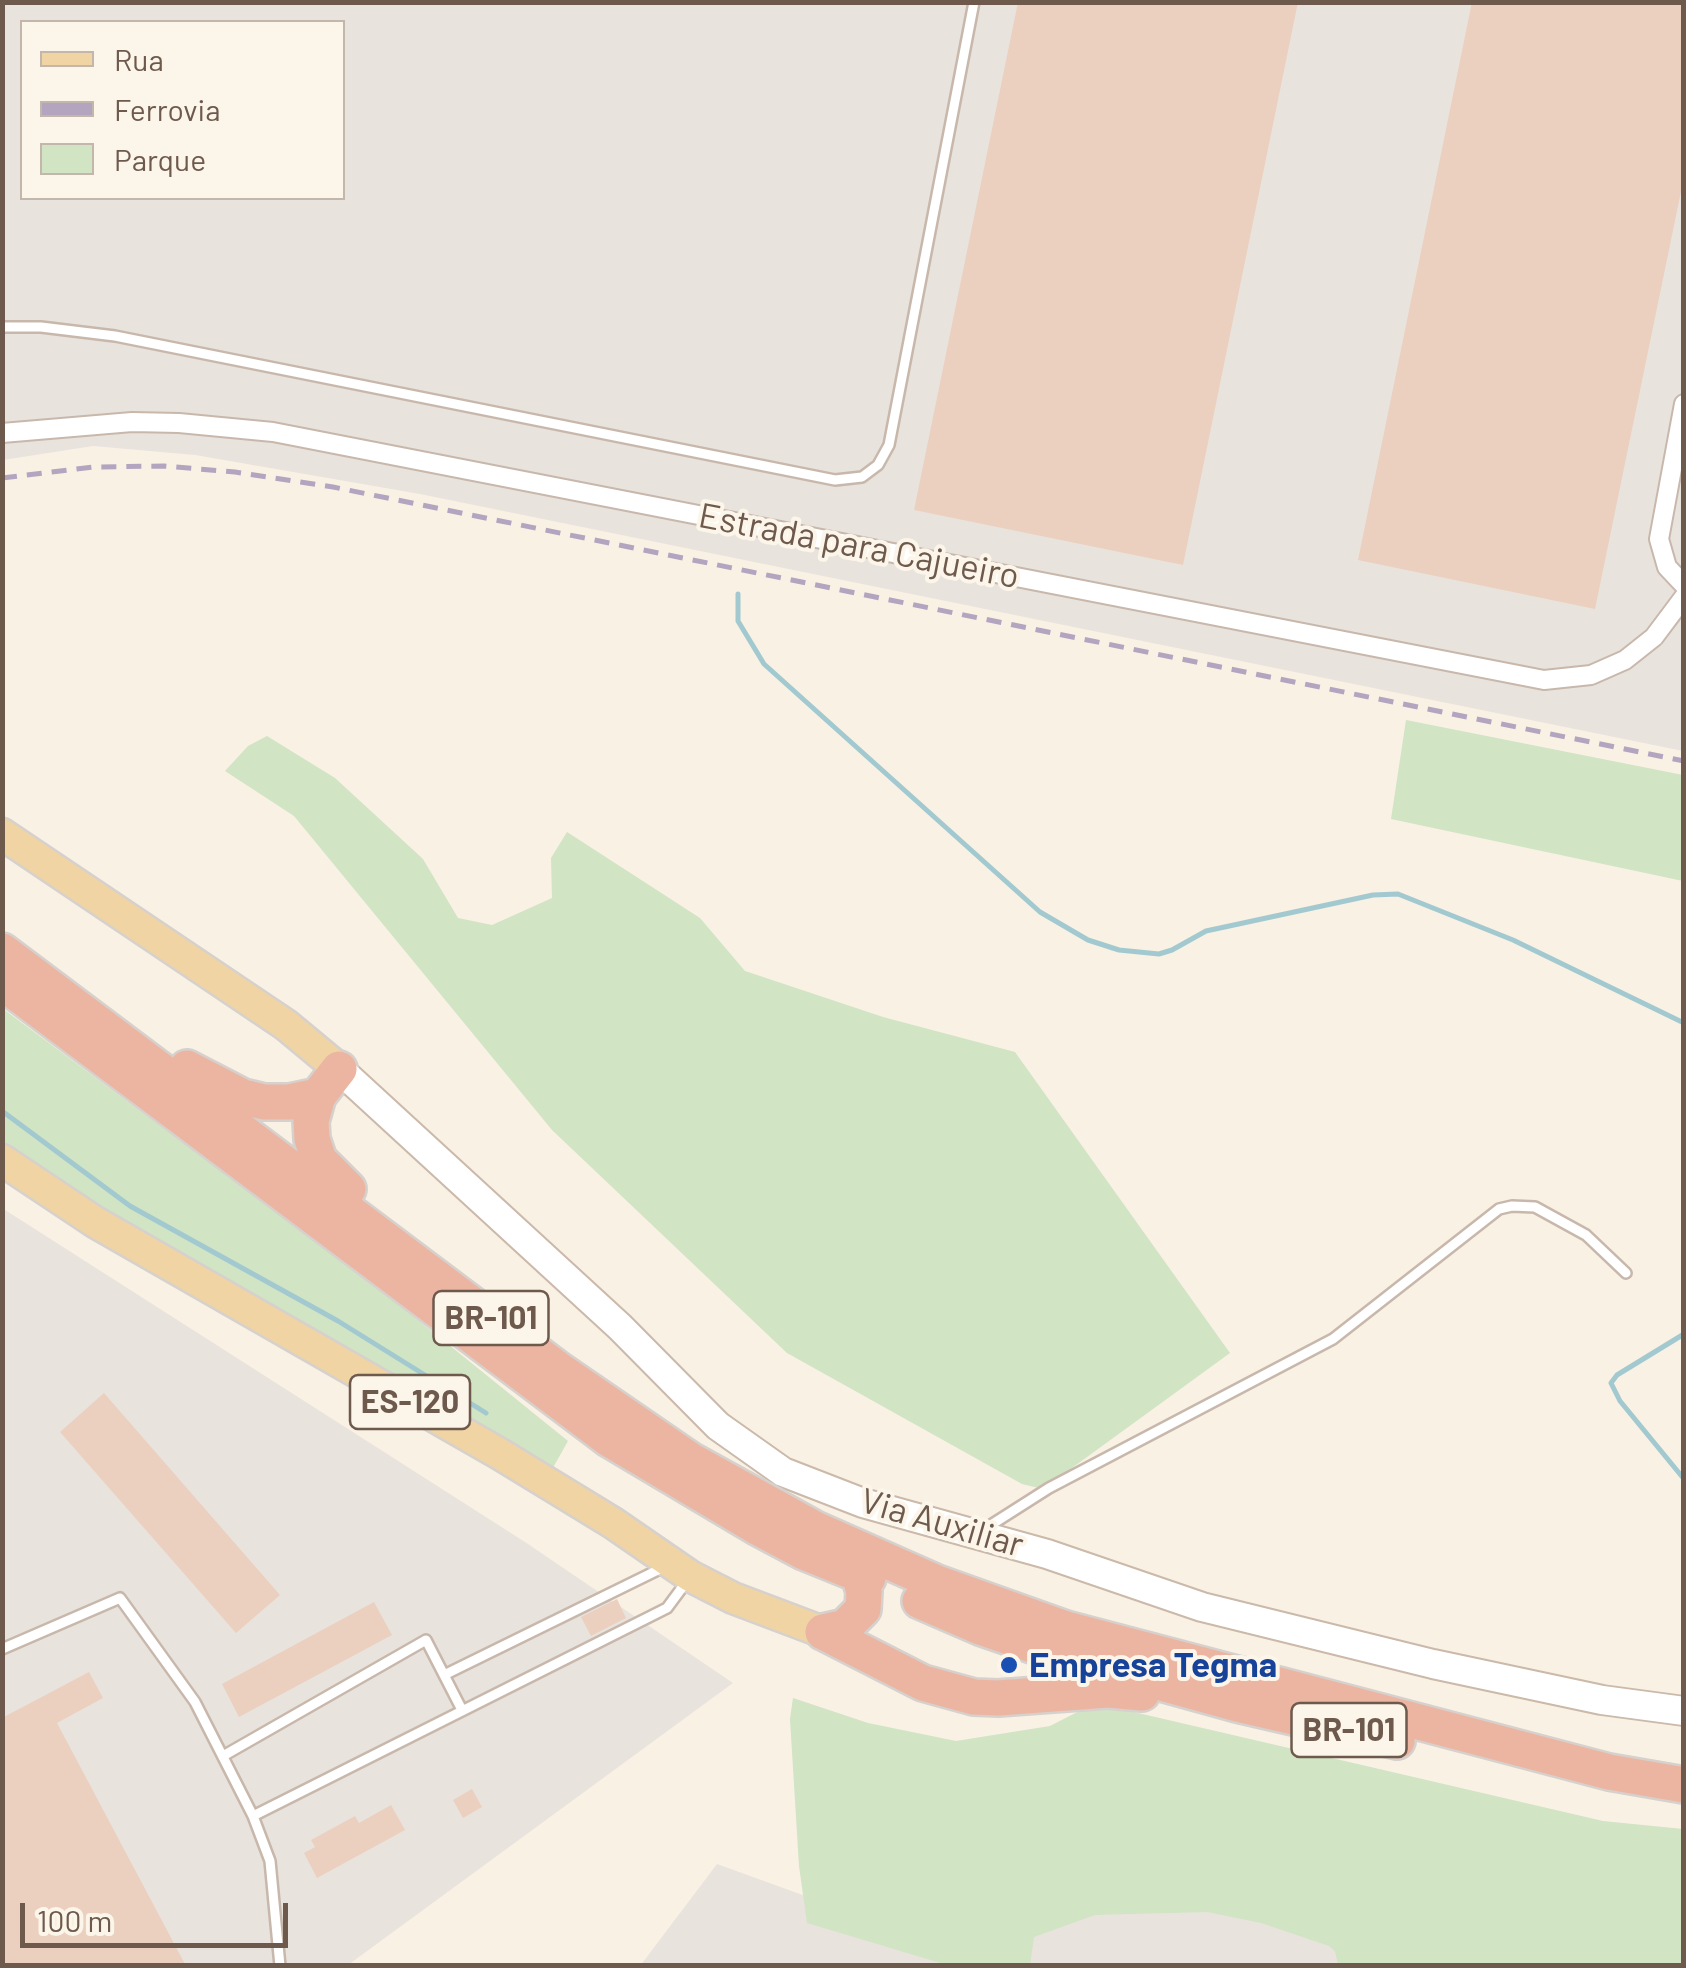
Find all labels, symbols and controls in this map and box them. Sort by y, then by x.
legend [20,20,345,200]
text: Rua [114,41,164,77]
text: Ferrovia [114,91,221,127]
text: Parque [114,141,206,177]
street label: Estrada para Cajueiro [695,494,1023,598]
road number: BR-101 [434,1291,548,1345]
road number: ES-120 [350,1375,470,1429]
street label: Via Auxiliar [856,1480,1028,1566]
place label: Empresa Tegma [1029,1644,1277,1686]
marker: Empresa Tegma [998,1654,1020,1676]
road number: BR-101 [1292,1703,1406,1757]
scale bar [25,1883,292,1945]
text: 100 m [37,1902,112,1938]

